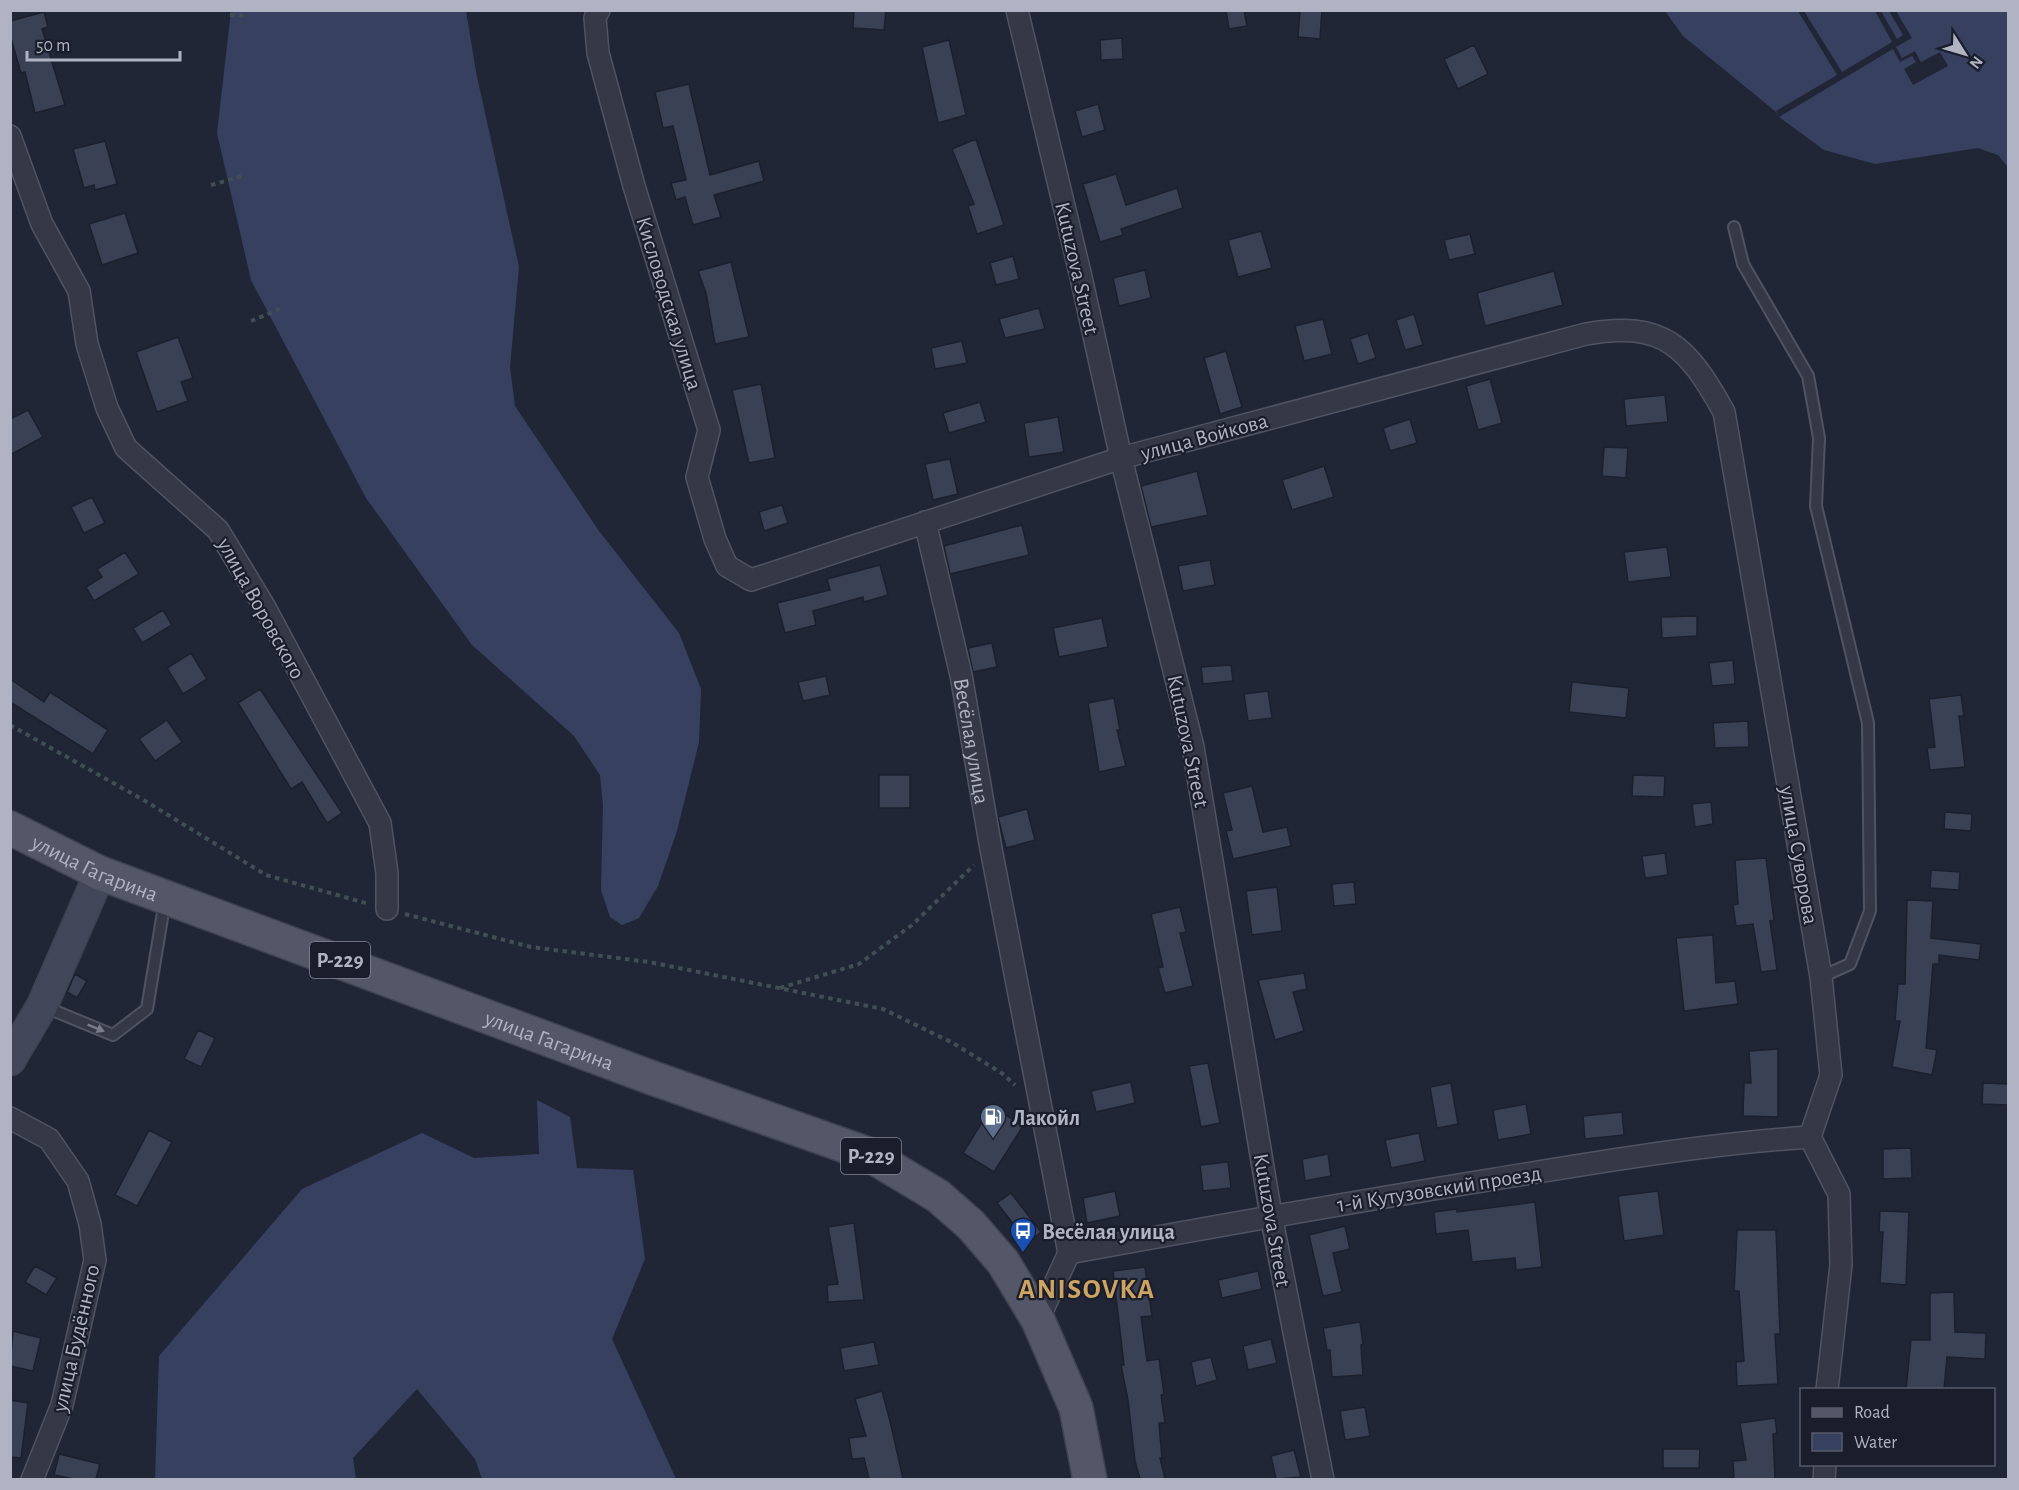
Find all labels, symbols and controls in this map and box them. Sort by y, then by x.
scale bar [27,24,180,62]
north arrow [1935,24,1995,84]
text: 50 m [36,37,70,55]
text: N [1966,53,1986,72]
street label: Kutuzova Street [1051,200,1103,336]
street label: Кисловодская улица [632,214,706,393]
street label: улица Войкова [1137,409,1270,465]
street label: улица Воровского [213,533,309,683]
street label: Kutuzova Street [1163,673,1213,809]
street label: Весёлая улица [950,676,993,806]
street label: улица Суворова [1776,783,1822,926]
street label: улица Гагарина [27,830,161,906]
road number: Р-229 [310,942,370,978]
street label: улица Гагарина [481,1007,616,1075]
one-way arrow [87,1024,105,1033]
fuel station icon: Лакойл [978,1102,1008,1140]
place label: Лакойл [1012,1107,1080,1129]
road number: Р-229 [841,1138,901,1174]
street label: Kutuzova Street [1249,1152,1295,1289]
street label: 1-й Кутузовский проезд [1335,1162,1543,1216]
bus stop icon: Весёлая улица [1008,1216,1038,1254]
place label: Весёлая улица [1042,1221,1175,1244]
street label: улица Будённого [48,1263,104,1415]
district label: ANISOVKA [1018,1276,1156,1304]
legend [1800,1388,1995,1466]
text: Road [1854,1404,1890,1422]
text: Water [1854,1434,1897,1452]

